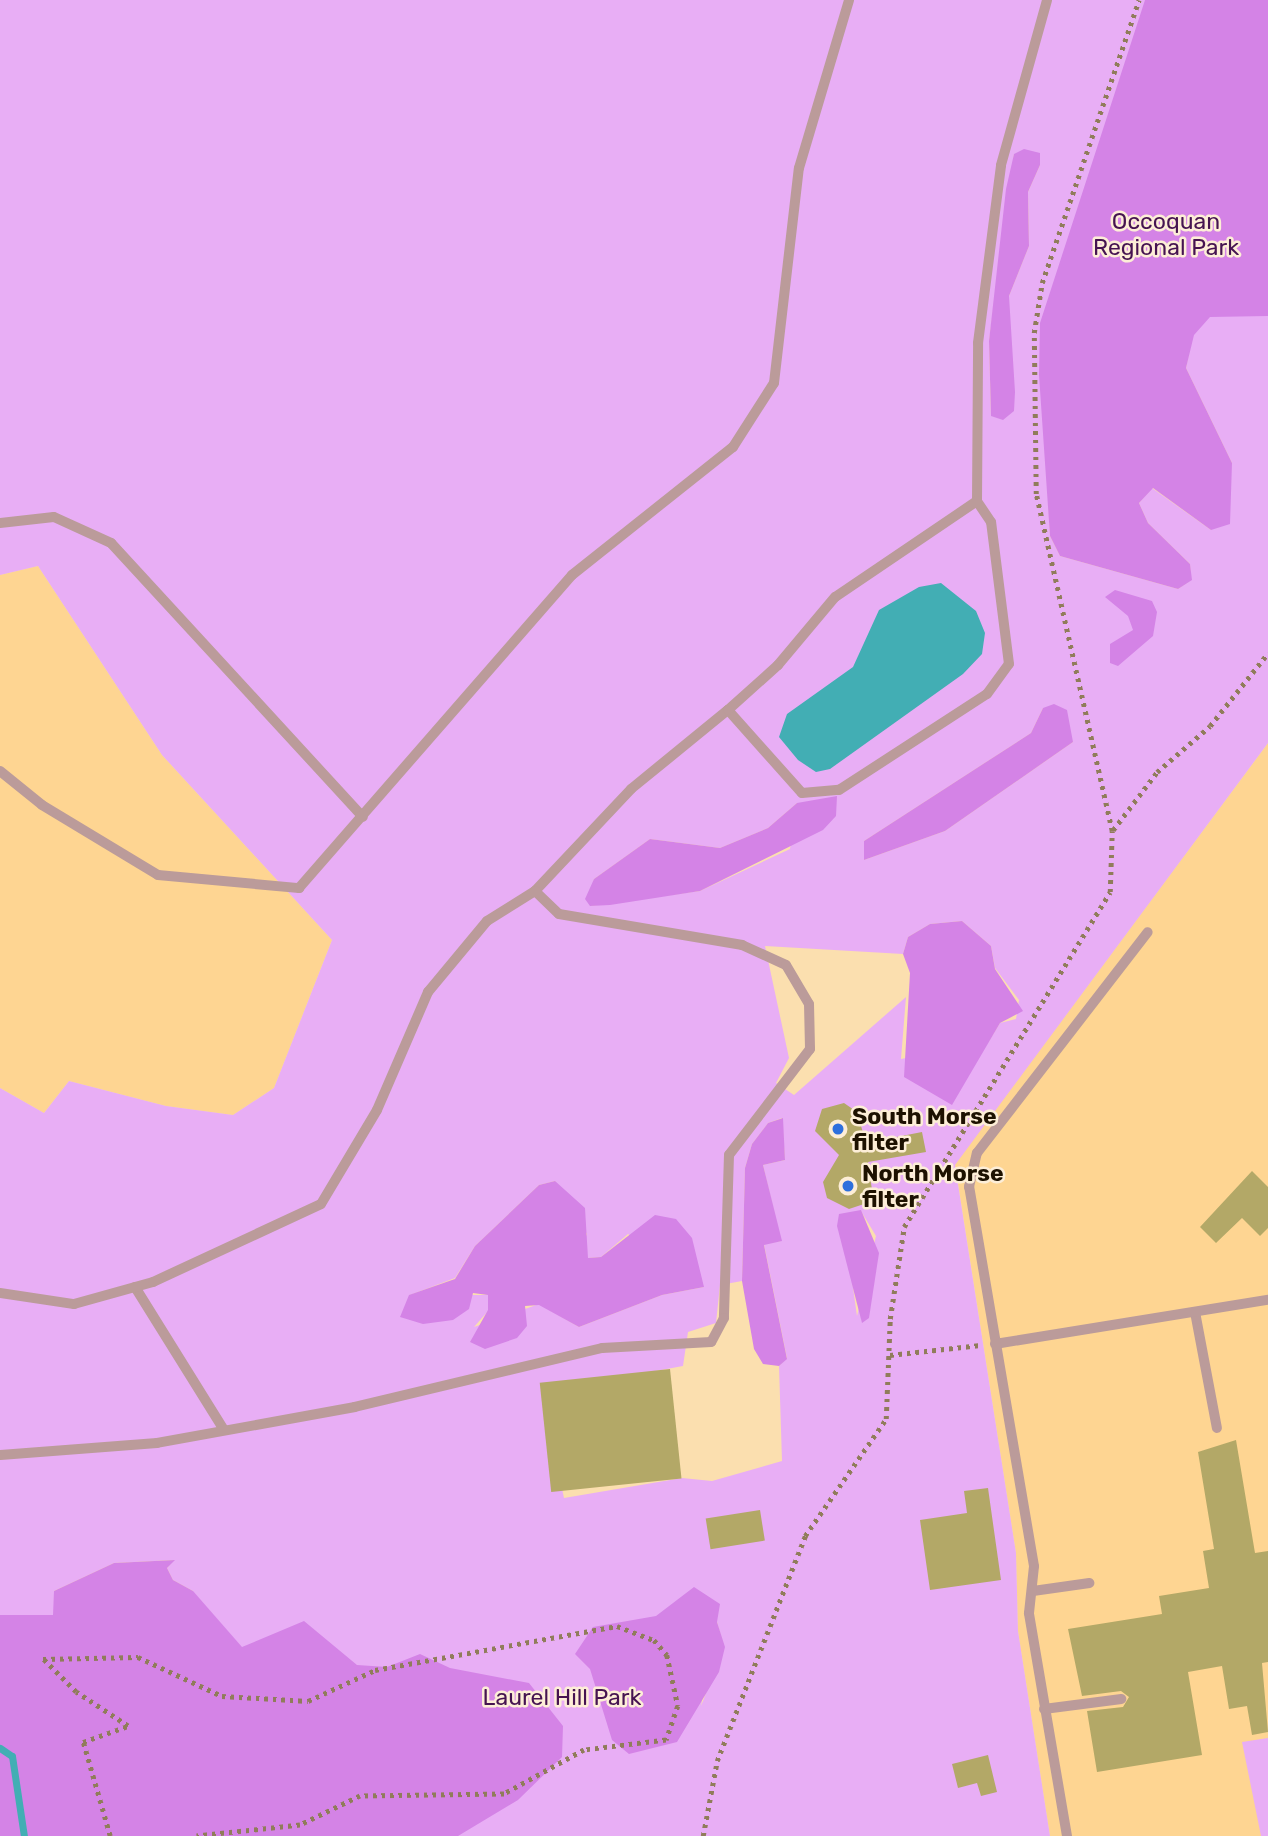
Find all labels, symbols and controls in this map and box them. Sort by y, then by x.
park label: Occoquan Regional Park [1093,207,1239,261]
place label: South Morse filter [852,1102,997,1156]
marker: South Morse filter [830,1121,846,1137]
place label: North Morse filter [862,1159,1004,1213]
marker: North Morse filter [840,1178,856,1194]
park label: Laurel Hill Park [483,1683,641,1711]

